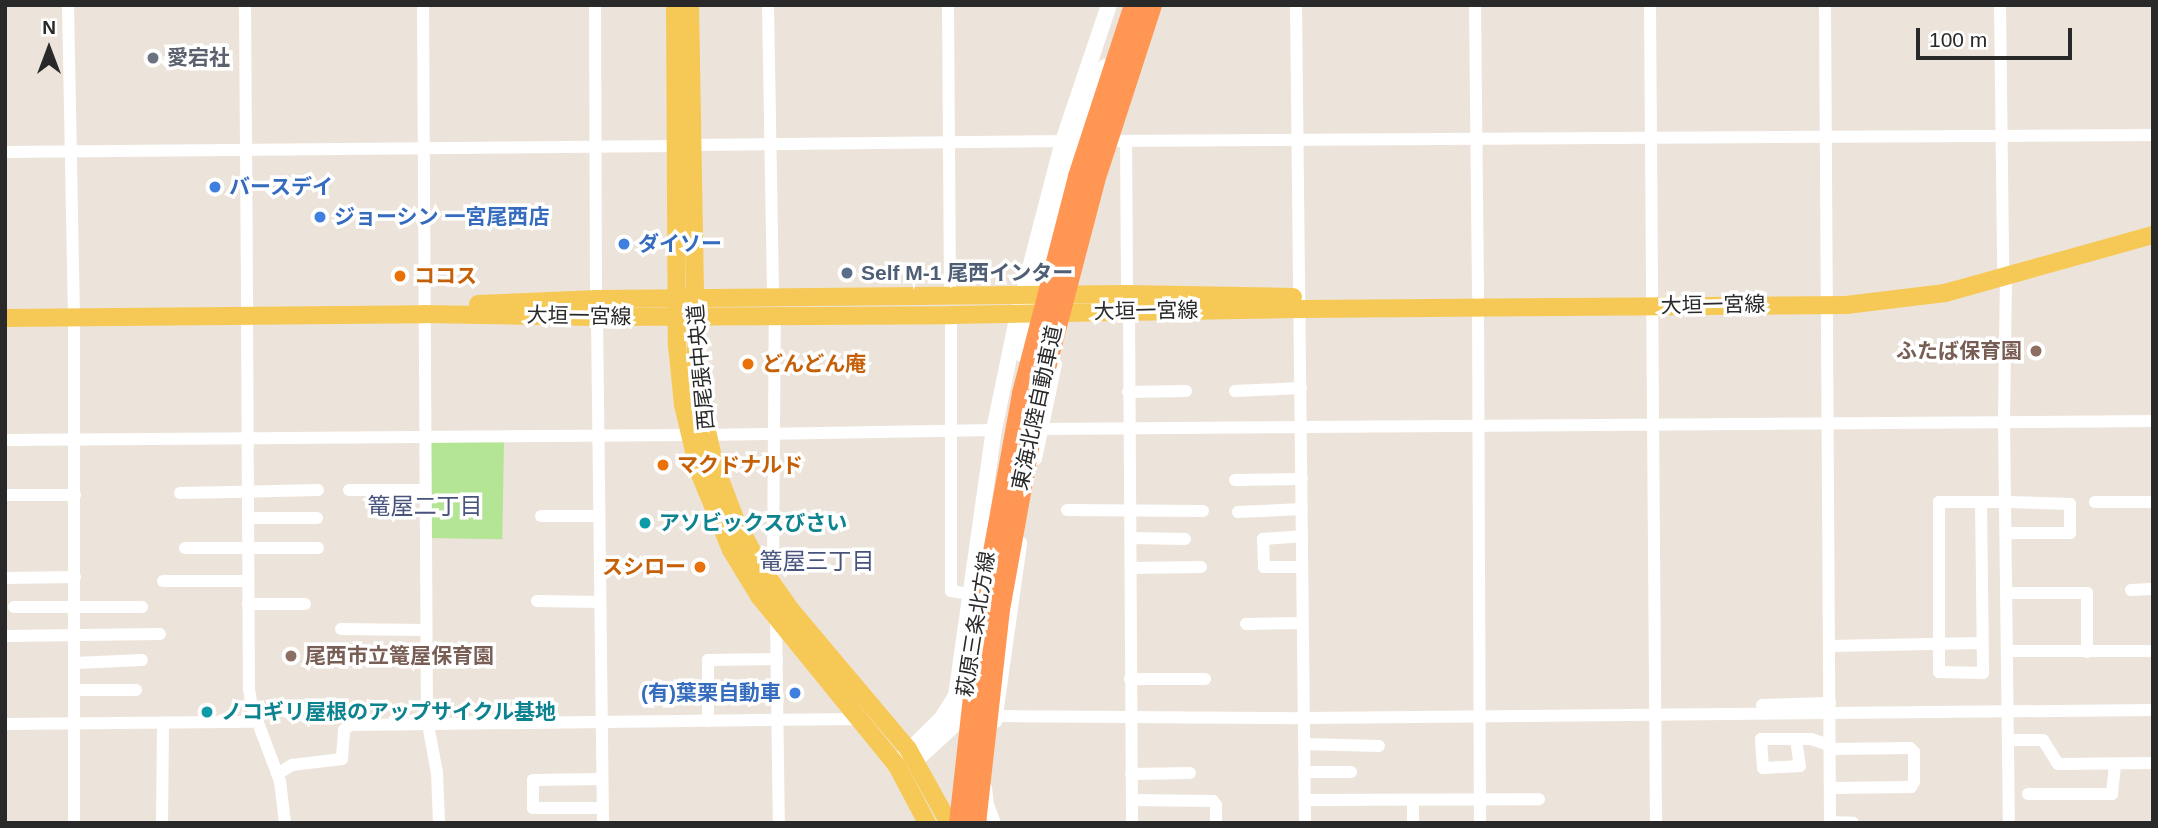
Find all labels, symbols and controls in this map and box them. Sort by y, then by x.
north arrow [14,14,84,84]
scale bar [1920,14,2076,58]
text: N [42,17,56,38]
text: 100 m [1929,28,1987,51]
place label: 愛宕社 [167,45,230,71]
marker: 愛宕社 [145,50,161,66]
place label: バースデイ [229,174,334,200]
marker: バースデイ [207,179,223,195]
place label: ジョーシン 一宮尾西店 [334,204,550,230]
marker: ジョーシン 一宮尾西店 [312,209,328,225]
place label: ダイソー [638,231,722,257]
marker: ダイソー [616,236,632,252]
place label: Self M-1 尾西インター [861,260,1073,286]
place label: ココス [414,263,477,289]
marker: Self M-1 尾西インター [839,265,855,281]
marker: ココス [392,268,408,284]
street label: 大垣一宮線 [1660,291,1766,319]
street label: 大垣一宮線 [1093,297,1199,325]
street label: 大垣一宮線 [526,302,632,330]
street label: 西尾張中央道 [683,303,719,431]
street label: 東海北陸自動車道 [1007,323,1067,493]
place label: ふたば保育園 [1896,338,2022,364]
marker: ふたば保育園 [2028,343,2044,359]
place label: どんどん庵 [762,351,867,377]
marker: どんどん庵 [740,356,756,372]
place label: マクドナルド [677,452,803,478]
marker: マクドナルド [655,457,671,473]
district label: 篭屋二丁目 [368,492,482,520]
place label: アソビックスびさい [659,510,848,536]
marker: アソビックスびさい [637,515,653,531]
district label: 篭屋三丁目 [760,547,874,575]
street label: 萩原三条北方線 [952,549,1000,699]
place label: スシロー [602,554,686,580]
marker: スシロー [692,559,708,575]
place label: 尾西市立篭屋保育園 [305,643,494,669]
marker: 尾西市立篭屋保育園 [283,648,299,664]
place label: (有)葉栗自動車 [641,680,781,706]
marker: (有)葉栗自動車 [787,685,803,701]
place label: ノコギリ屋根のアップサイクル基地 [221,699,557,725]
marker: ノコギリ屋根のアップサイクル基地 [199,704,215,720]

